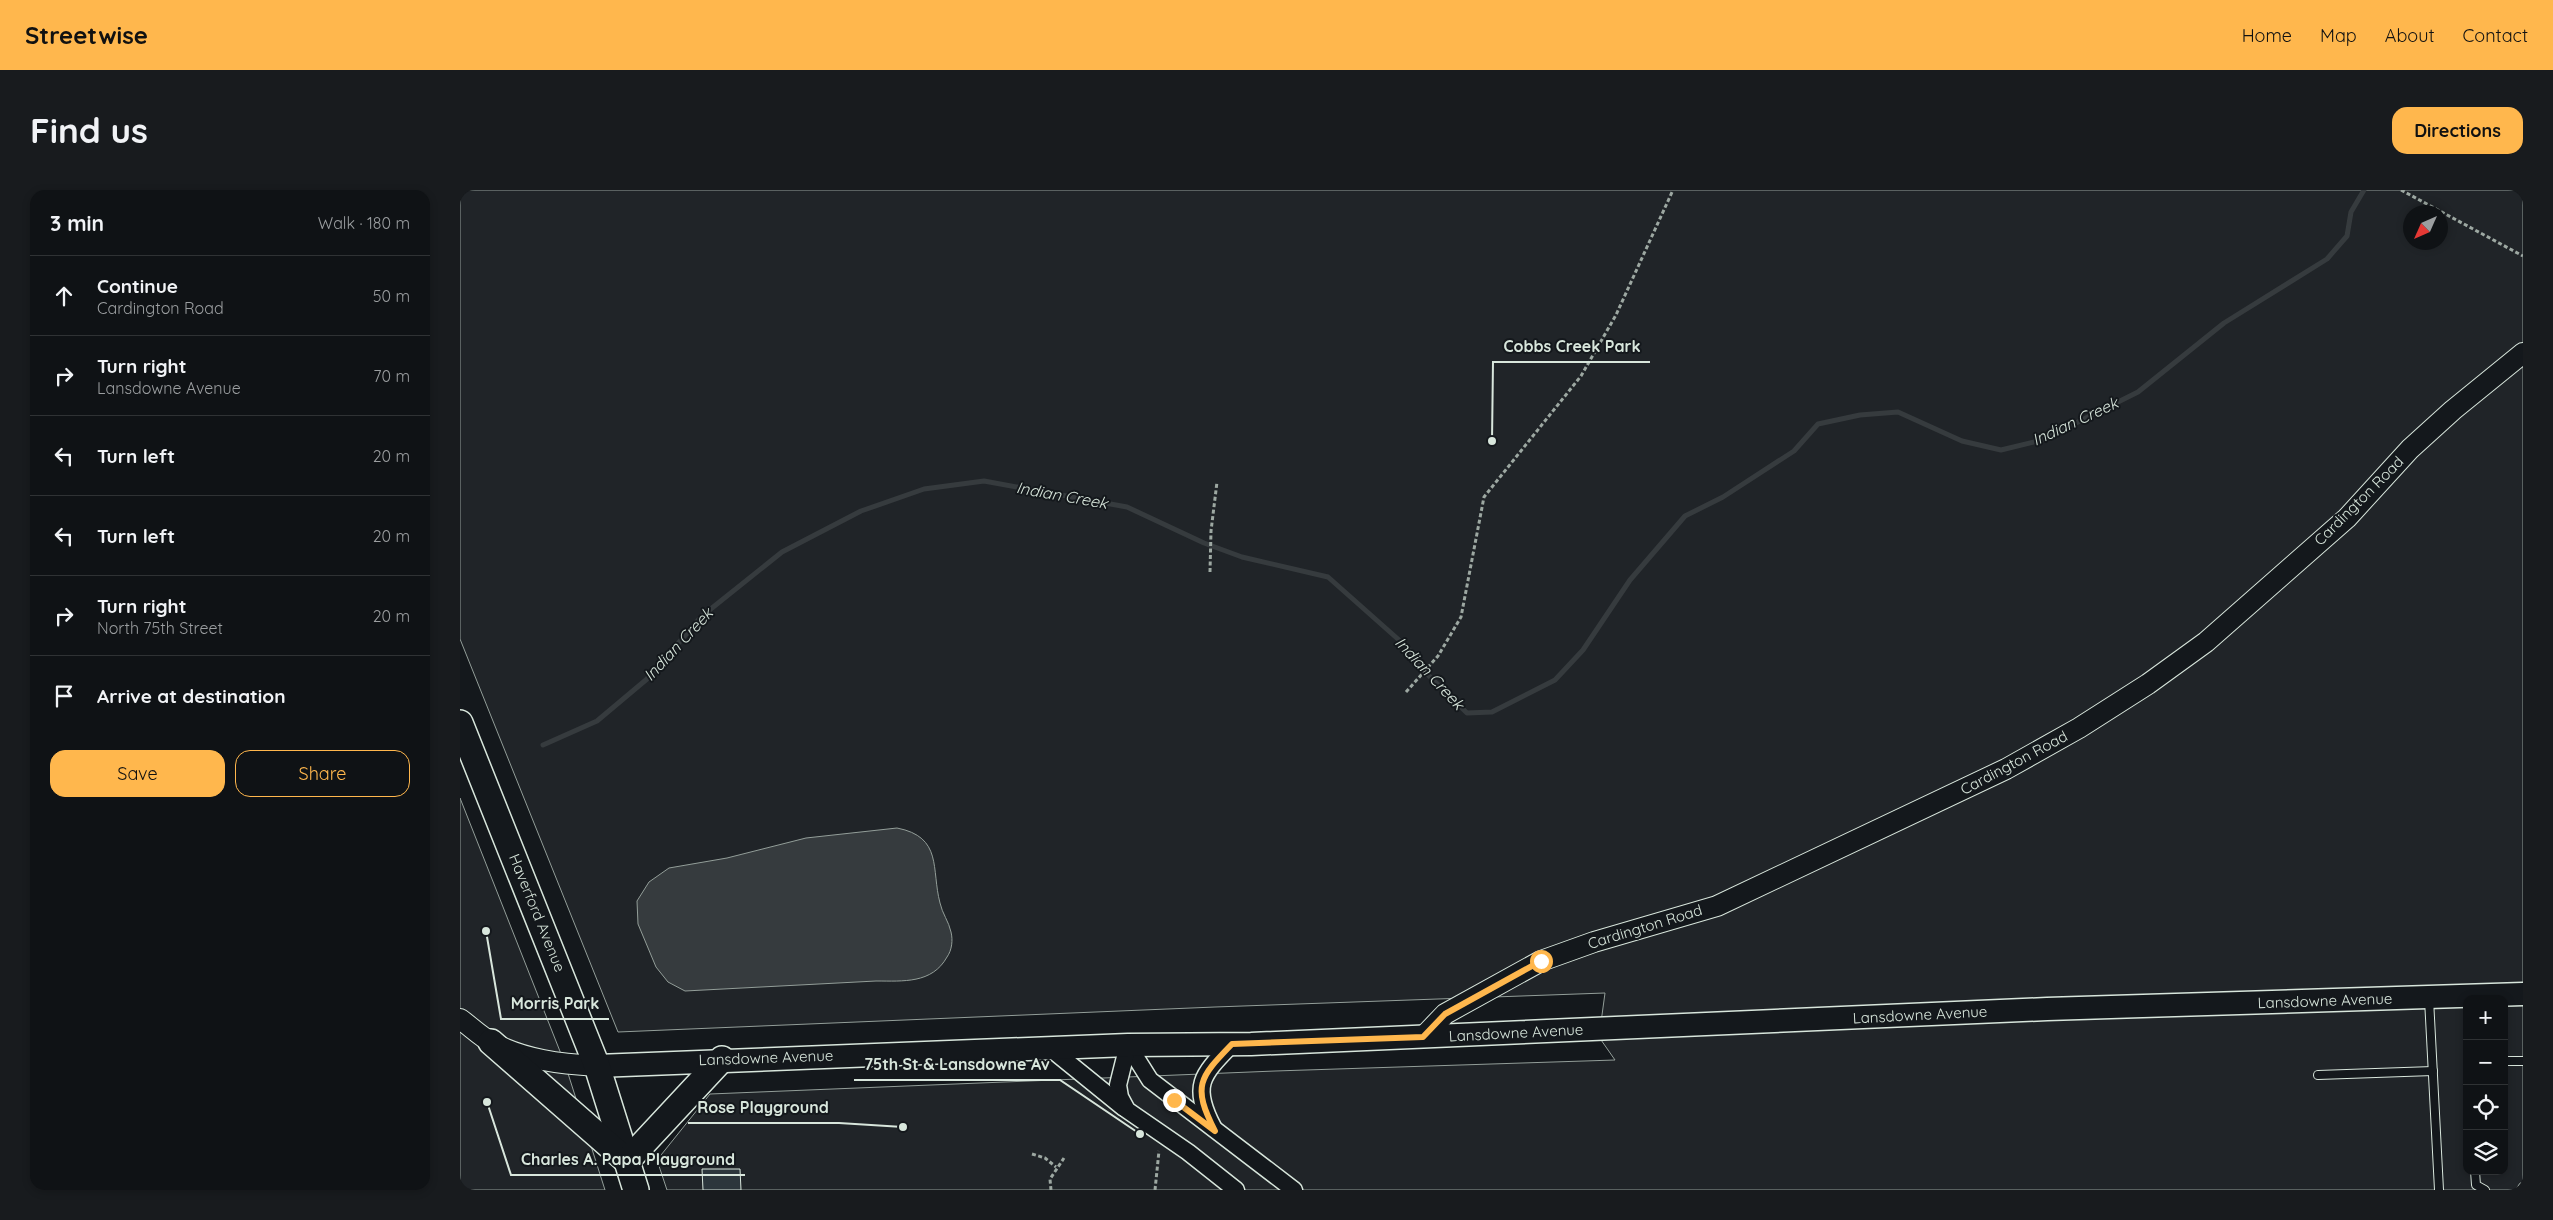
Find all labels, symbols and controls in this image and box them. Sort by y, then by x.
text: Streetwise [25,20,148,50]
text: Home [2242,24,2292,47]
text: Map [2320,24,2357,47]
text: About [2385,24,2435,47]
text: Contact [2463,24,2528,47]
button: Directions [2392,107,2523,154]
text: Find us [30,108,148,152]
north arrow [2403,205,2448,250]
text: 3 min [50,210,104,236]
text: Walk · 180 m [318,213,410,233]
text: Continue [97,274,178,298]
icon: ahead [50,282,78,310]
text: 50 m [373,286,410,306]
text: Cardington Road [97,298,224,318]
callout: Cobbs Creek Park [1493,331,1650,362]
text: Cobbs Creek Park [1503,336,1641,356]
text: Turn right [97,354,186,378]
icon: right [50,362,78,390]
text: 70 m [373,366,410,386]
text: Lansdowne Avenue [97,378,241,398]
water label: Indian Creek [2029,392,2122,450]
icon: left [50,442,78,470]
text: Turn left [97,444,175,468]
text: 20 m [373,446,410,466]
street label: Cardington Road [2310,452,2407,549]
water label: Indian Creek [1015,477,1111,513]
icon: left [50,522,78,550]
text: Turn left [97,524,175,548]
text: 20 m [373,526,410,546]
text: Turn right [97,594,186,618]
icon: right [50,602,78,630]
water label: Indian Creek [639,602,718,685]
text: 20 m [373,606,410,626]
text: North 75th Street [97,618,223,638]
water label: Indian Creek [1391,632,1470,715]
icon: arrive [50,682,78,710]
text: Arrive at destination [97,684,286,708]
street label: Cardington Road [1957,726,2071,799]
button: Save [50,750,225,797]
button: Share [235,750,410,797]
street label: Haverford Avenue [505,851,570,975]
street label: Cardington Road [1585,900,1704,953]
route start [1530,950,1553,973]
callout: Morris Park [501,988,609,1019]
street label: Lansdowne Avenue [2257,989,2393,1012]
text: Morris Park [511,993,599,1013]
map controls [2463,995,2508,1175]
button: + [2463,995,2508,1040]
street label: Lansdowne Avenue [1852,1001,1988,1028]
street label: Lansdowne Avenue [1448,1019,1584,1046]
button: − [2463,1040,2508,1085]
street label: Lansdowne Avenue [698,1046,834,1069]
callout: 75th St & Lansdowne Av [854,1049,1060,1080]
text: 75th St & Lansdowne Av [864,1054,1050,1074]
button: locate [2463,1085,2508,1130]
route end [1163,1089,1186,1112]
callout: Rose Playground [688,1092,839,1123]
text: Rose Playground [697,1097,829,1117]
button: layers [2463,1130,2508,1175]
callout: Charles A. Papa Playground [511,1144,745,1175]
text: Charles A. Papa Playground [521,1149,735,1169]

